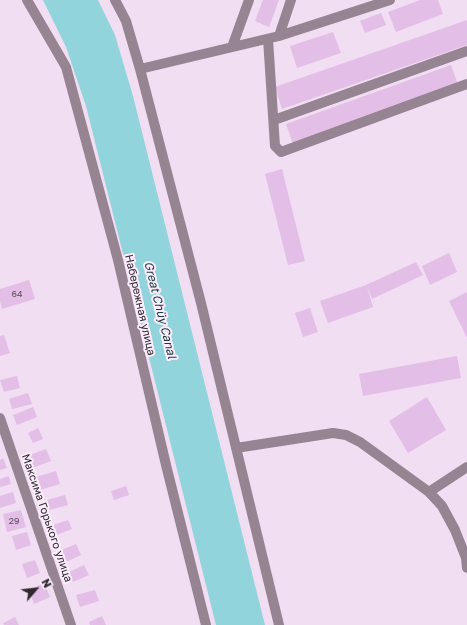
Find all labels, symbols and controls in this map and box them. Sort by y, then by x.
street label: Набережная улица [122,253,158,357]
water label: Great Chüy Canal [141,260,179,360]
house number: 64 [12,289,22,299]
street label: Максима Горького улица [19,452,75,584]
house number: 29 [9,516,19,526]
north arrow [16,569,56,609]
text: N [39,576,55,590]

